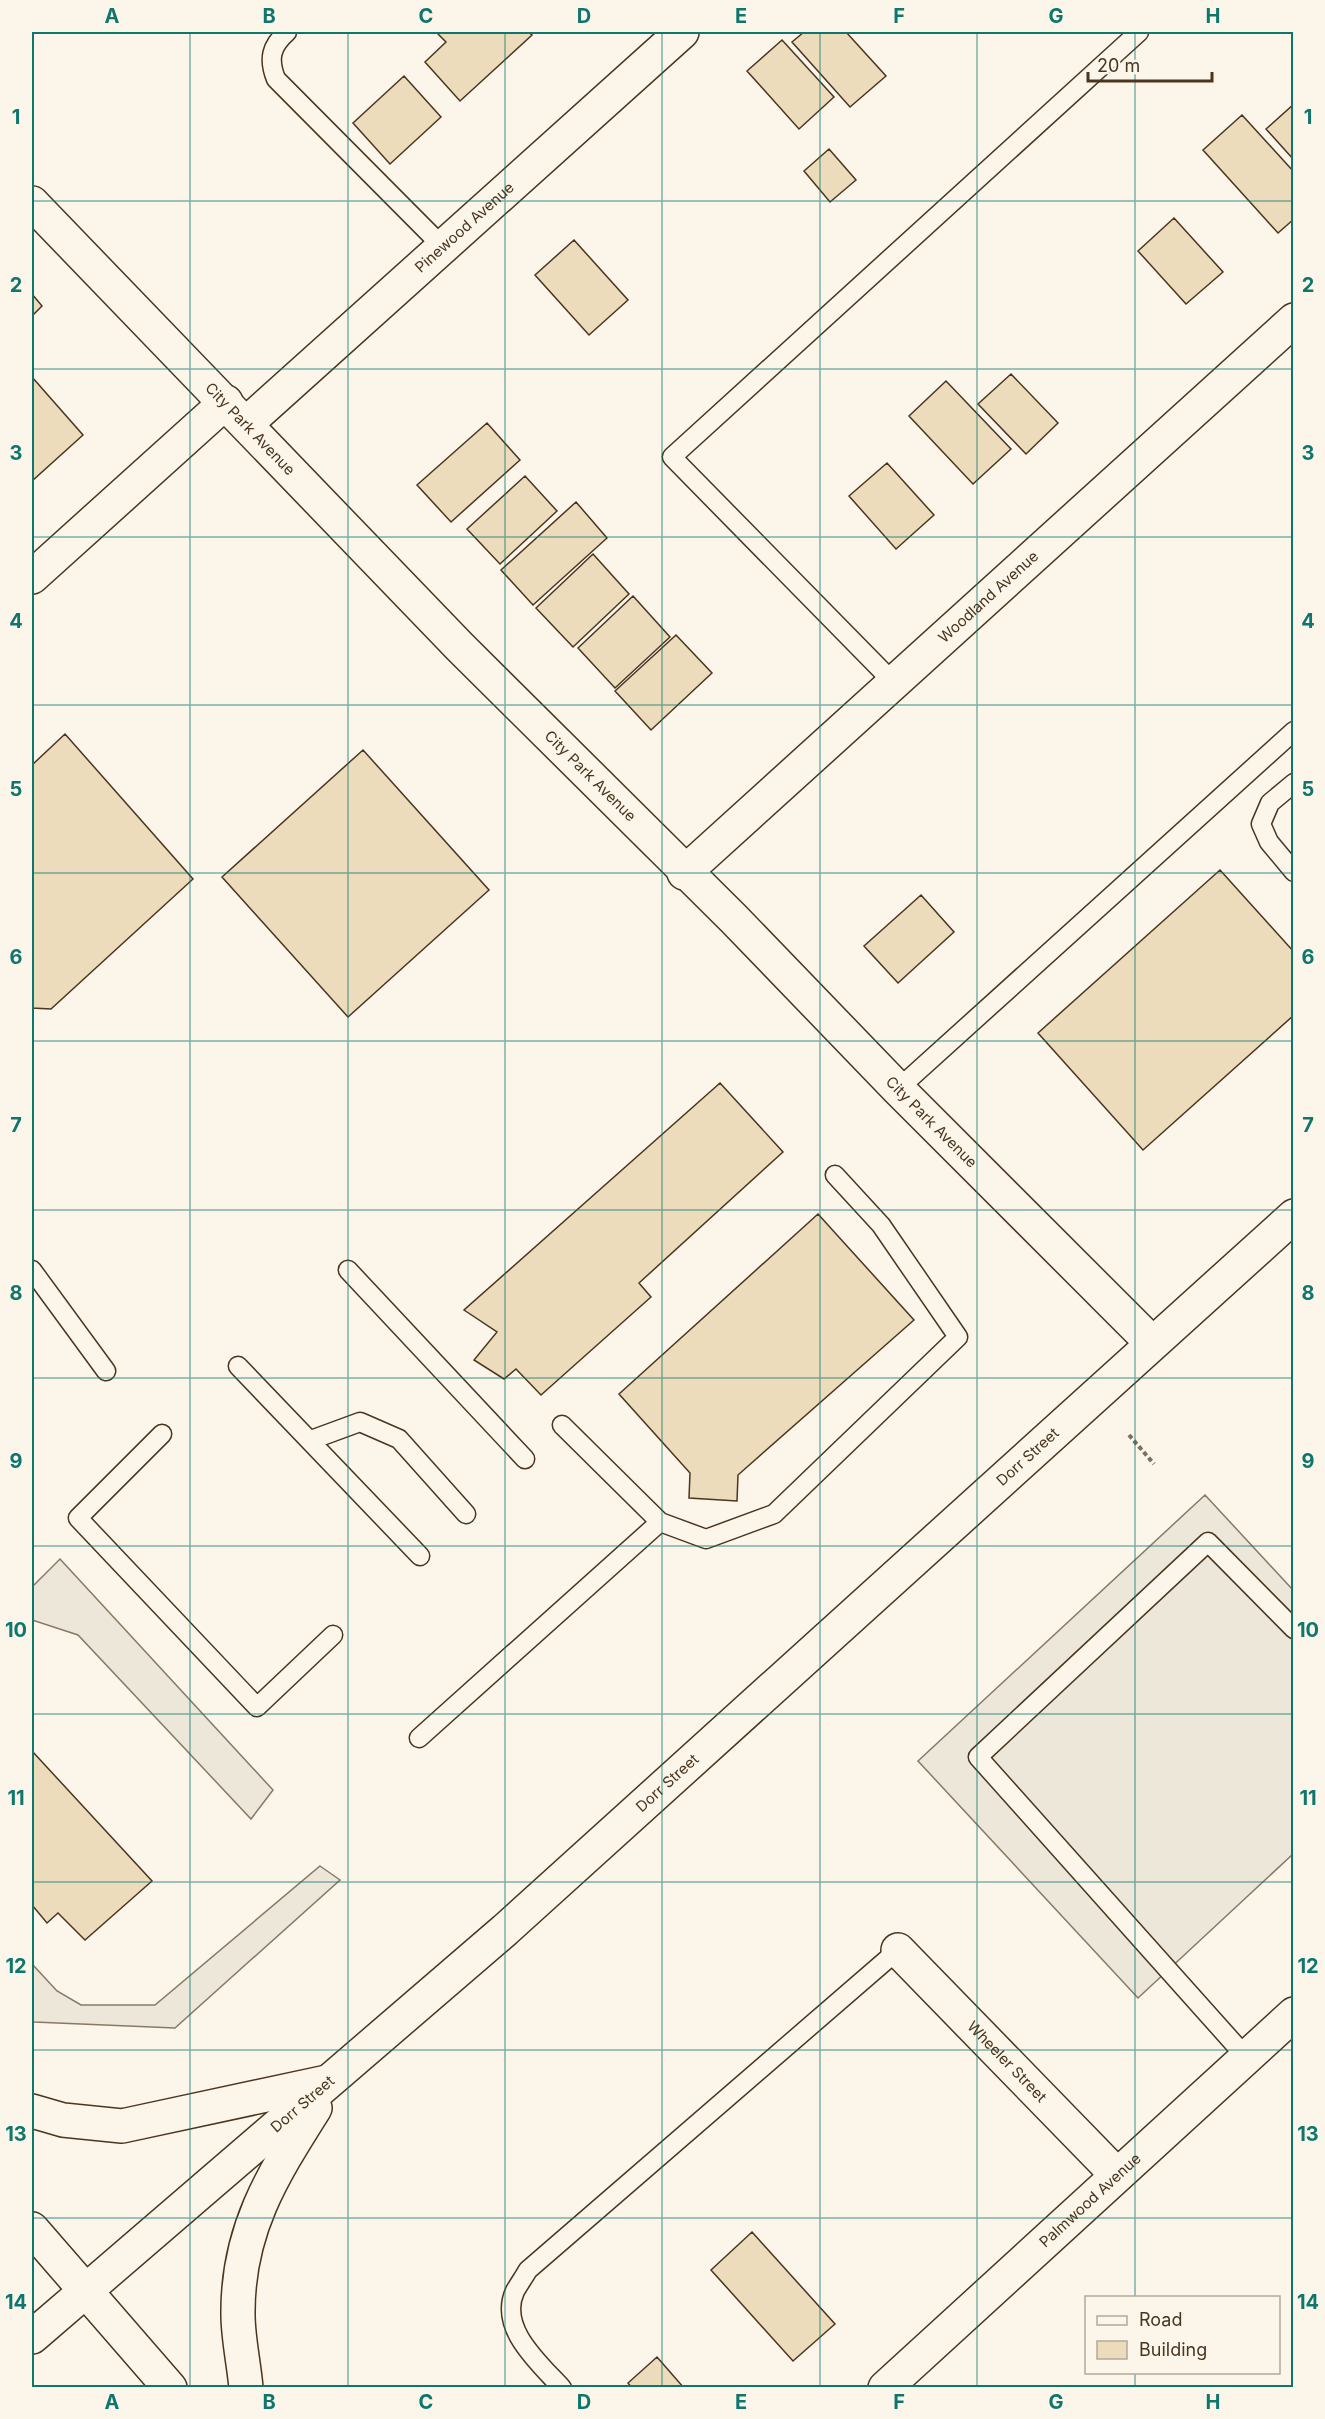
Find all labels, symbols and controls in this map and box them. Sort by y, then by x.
text: A [105,4,120,28]
text: B [262,4,276,28]
text: C [419,4,433,28]
text: D [577,4,591,28]
text: E [735,4,747,28]
text: F [893,4,905,28]
text: G [1048,4,1064,28]
text: H [1206,4,1220,28]
scale bar [1088,45,1212,83]
text: 20 m [1097,55,1140,76]
text: 1 [12,105,20,129]
text: 1 [1304,105,1312,129]
street label: Pinewood Avenue [411,178,518,276]
text: 2 [10,273,22,297]
text: 2 [1302,273,1314,297]
street label: City Park Avenue [201,378,299,479]
text: 3 [10,441,22,465]
text: 3 [1302,441,1314,465]
street label: Woodland Avenue [934,546,1042,647]
text: 4 [9,609,23,633]
text: 4 [1301,609,1315,633]
street label: City Park Avenue [541,726,640,825]
text: 5 [10,777,22,801]
text: 5 [1302,777,1314,801]
text: 6 [10,945,23,969]
text: 6 [1302,945,1315,969]
street label: City Park Avenue [882,1072,981,1172]
text: 7 [10,1113,22,1137]
text: 7 [1302,1113,1314,1137]
text: 8 [9,1281,23,1305]
text: 8 [1301,1281,1315,1305]
street label: Dorr Street [992,1423,1063,1490]
text: 9 [10,1449,23,1473]
text: 9 [1302,1449,1315,1473]
text: 10 [5,1618,27,1642]
text: 10 [1297,1618,1319,1642]
street label: Dorr Street [632,1749,702,1816]
text: 11 [7,1786,25,1810]
text: 11 [1299,1786,1317,1810]
text: 12 [5,1954,27,1978]
text: 12 [1297,1954,1319,1978]
street label: Wheeler Street [963,2017,1051,2106]
street label: Dorr Street [267,2071,338,2136]
text: 13 [5,2122,27,2146]
text: 13 [1297,2122,1319,2146]
street label: Palmwood Avenue [1035,2149,1145,2251]
text: 14 [5,2290,27,2314]
text: 14 [1297,2290,1319,2314]
legend [1085,2296,1280,2374]
text: Road [1139,2309,1182,2330]
text: Building [1139,2339,1207,2360]
text: A [105,2390,120,2414]
text: B [262,2390,276,2414]
text: C [419,2390,433,2414]
text: D [577,2390,591,2414]
text: E [735,2390,747,2414]
text: F [893,2390,905,2414]
text: G [1048,2390,1064,2414]
text: H [1206,2390,1220,2414]

